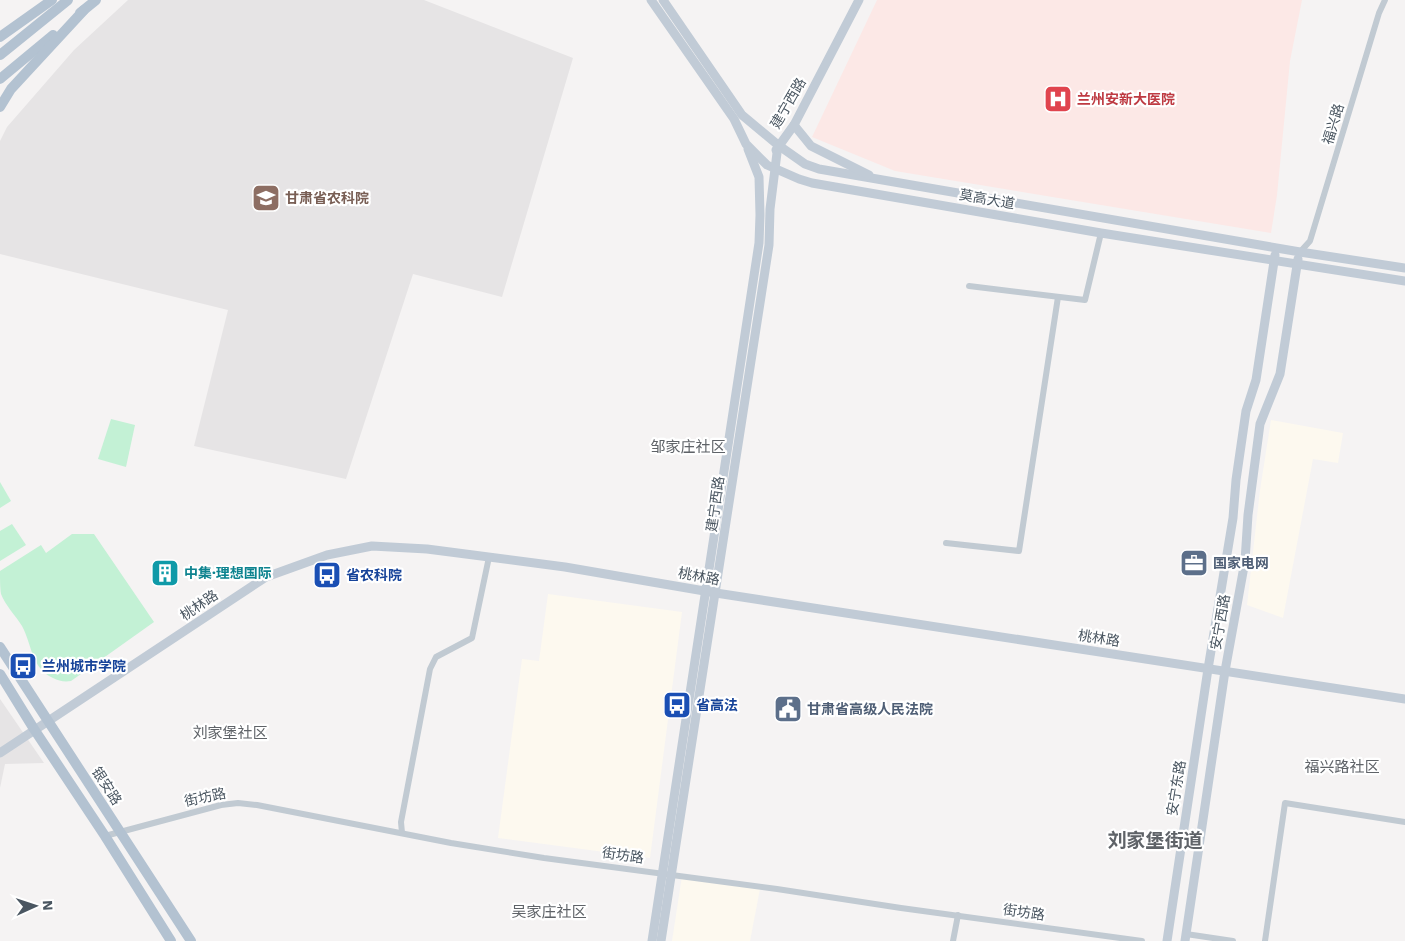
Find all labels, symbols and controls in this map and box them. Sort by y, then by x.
street label: 建宁西路 [767,75,809,131]
hospital icon: 兰州安新大医院 [1043,84,1073,114]
place label: 兰州安新大医院 [1077,91,1175,107]
street label: 福兴路 [1319,102,1347,146]
school or university icon: 甘肃省农科院 [251,183,281,213]
street label: 莫高大道 [958,186,1016,212]
place label: 甘肃省农科院 [285,190,369,206]
district label: 邹家庄社区 [650,438,726,456]
street label: 建宁西路 [703,475,727,533]
office icon: 国家电网 [1179,548,1209,578]
place label: 国家电网 [1213,555,1269,571]
building icon: 中集·理想国际 [150,558,180,588]
bus stop icon: 省农科院 [312,560,342,590]
street label: 桃林路 [677,564,721,588]
place label: 中集·理想国际 [184,565,272,581]
place label: 省农科院 [346,567,402,583]
street label: 桃林路 [177,587,221,623]
street label: 安宁西路 [1207,593,1233,651]
street label: 桃林路 [1077,627,1121,649]
bus stop icon: 兰州城市学院 [8,651,38,681]
place label: 兰州城市学院 [42,658,126,674]
bus stop icon: 省高法 [662,690,692,720]
public building icon: 甘肃省高级人民法院 [773,694,803,724]
place label: 省高法 [696,697,738,713]
place label: 甘肃省高级人民法院 [807,701,933,717]
district label: 刘家堡社区 [192,724,268,742]
district label: 福兴路社区 [1304,758,1380,776]
street label: 安宁东路 [1164,759,1188,817]
street label: 银安路 [89,764,125,808]
street label: 街坊路 [183,785,227,809]
district label: 刘家堡街道 [1107,829,1203,852]
street label: 街坊路 [601,844,645,866]
north arrow [10,881,60,931]
text: N [40,900,56,911]
street label: 街坊路 [1002,901,1046,923]
district label: 吴家庄社区 [511,903,587,921]

